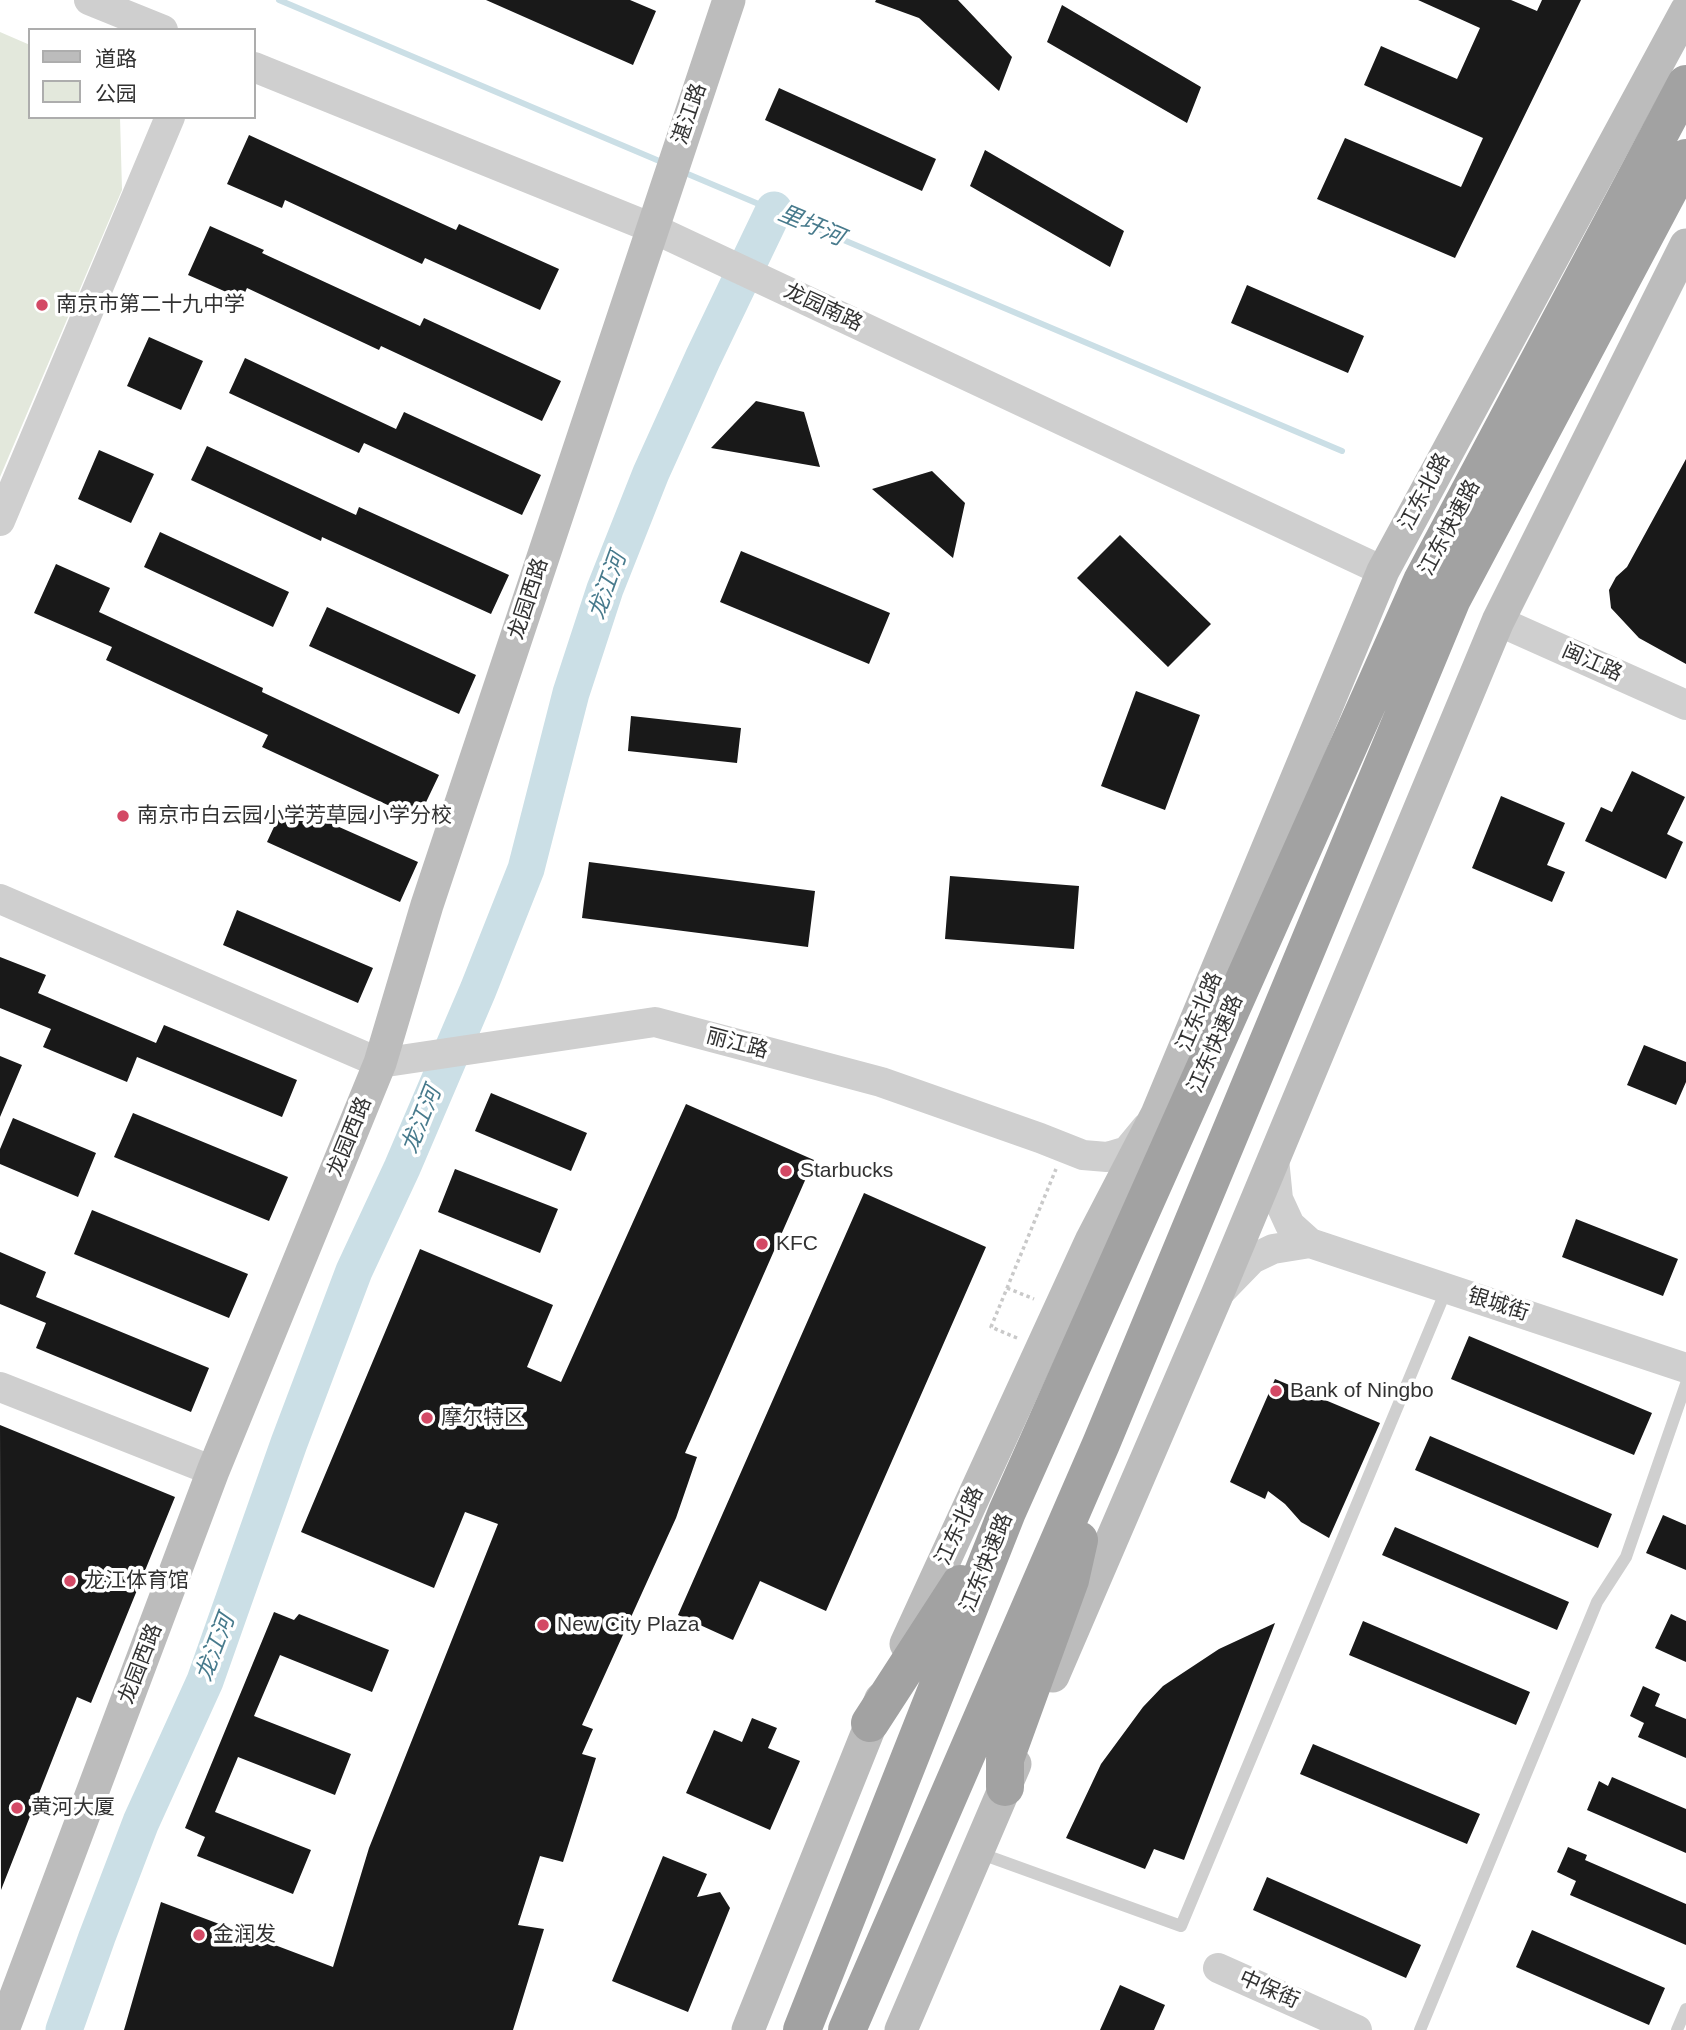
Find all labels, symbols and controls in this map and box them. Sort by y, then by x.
legend [28,28,256,119]
text: 道路 [95,47,137,70]
street label: 湛江路 [668,80,712,148]
text: 公园 [95,82,137,105]
water label: 里圩河 [774,200,848,252]
street label: 龙园南路 [780,279,866,337]
place label: 南京市第二十九中学 [56,292,245,318]
marker: 南京市第二十九中学 [34,297,50,313]
street label: 江东北路 [1394,449,1456,535]
street label: 江东快速路 [1414,476,1486,580]
water label: 龙江河 [583,549,633,623]
street label: 龙园西路 [504,555,554,643]
street label: 闽江路 [1558,639,1626,687]
place label: 南京市白云园小学芳草园小学分校 [137,803,452,829]
marker: 南京市白云园小学芳草园小学分校 [115,808,131,824]
street label: 江东北路 [1172,968,1228,1056]
street label: 江东快速路 [1183,991,1249,1097]
street label: 丽江路 [703,1024,771,1064]
water label: 龙江河 [396,1083,448,1157]
street label: 龙园西路 [323,1093,377,1181]
place label: Starbucks [800,1158,893,1184]
marker: Starbucks [778,1163,794,1179]
place label: KFC [776,1231,818,1257]
marker: KFC [754,1236,770,1252]
street label: 银城街 [1464,1283,1532,1327]
place label: Bank of Ningbo [1290,1378,1434,1404]
marker: Bank of Ningbo [1268,1383,1284,1399]
place label: 摩尔特区 [441,1405,525,1431]
marker: 摩尔特区 [419,1410,435,1426]
street label: 江东北路 [931,1483,989,1569]
street label: 江东快速路 [956,1510,1018,1616]
place label: 龙江体育馆 [84,1568,189,1594]
marker: 龙江体育馆 [62,1573,78,1589]
water label: 龙江河 [191,1611,241,1685]
place label: New City Plaza [557,1612,699,1638]
marker: New City Plaza [535,1617,551,1633]
street label: 龙园西路 [114,1620,168,1708]
place label: 黄河大厦 [31,1795,115,1821]
marker: 黄河大厦 [9,1800,25,1816]
place label: 金润发 [213,1922,276,1948]
marker: 金润发 [191,1927,207,1943]
street label: 中保街 [1235,1966,1303,2014]

